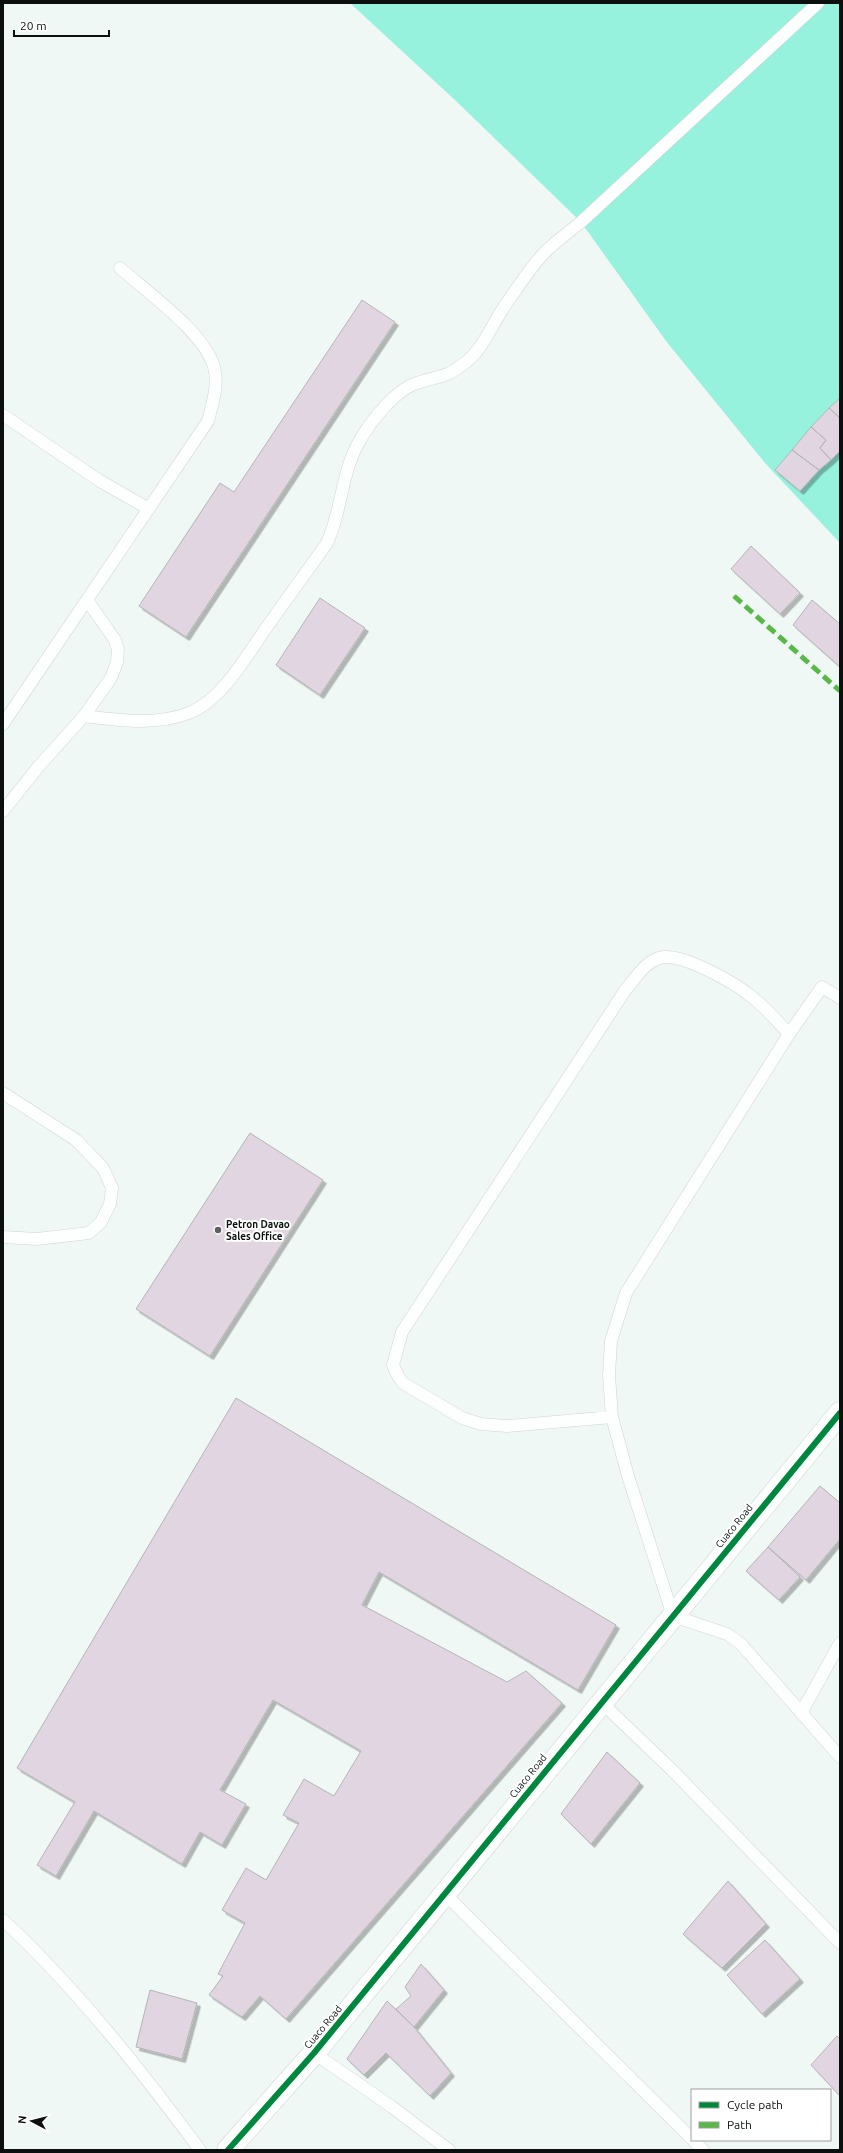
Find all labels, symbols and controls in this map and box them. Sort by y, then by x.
scale bar [14,12,109,38]
text: 20 m [20,19,47,32]
place label: Petron Davao Sales Office [226,1219,290,1242]
marker: Petron Davao Sales Office [213,1225,223,1235]
street label: Cuaco Road [713,1502,755,1550]
street label: Cuaco Road [507,1752,549,1800]
street label: Cuaco Road [302,2003,344,2051]
legend [691,2089,831,2141]
text: Cycle path [727,2098,783,2111]
north arrow [12,2101,52,2141]
text: N [16,2115,29,2125]
text: Path [727,2118,752,2131]

